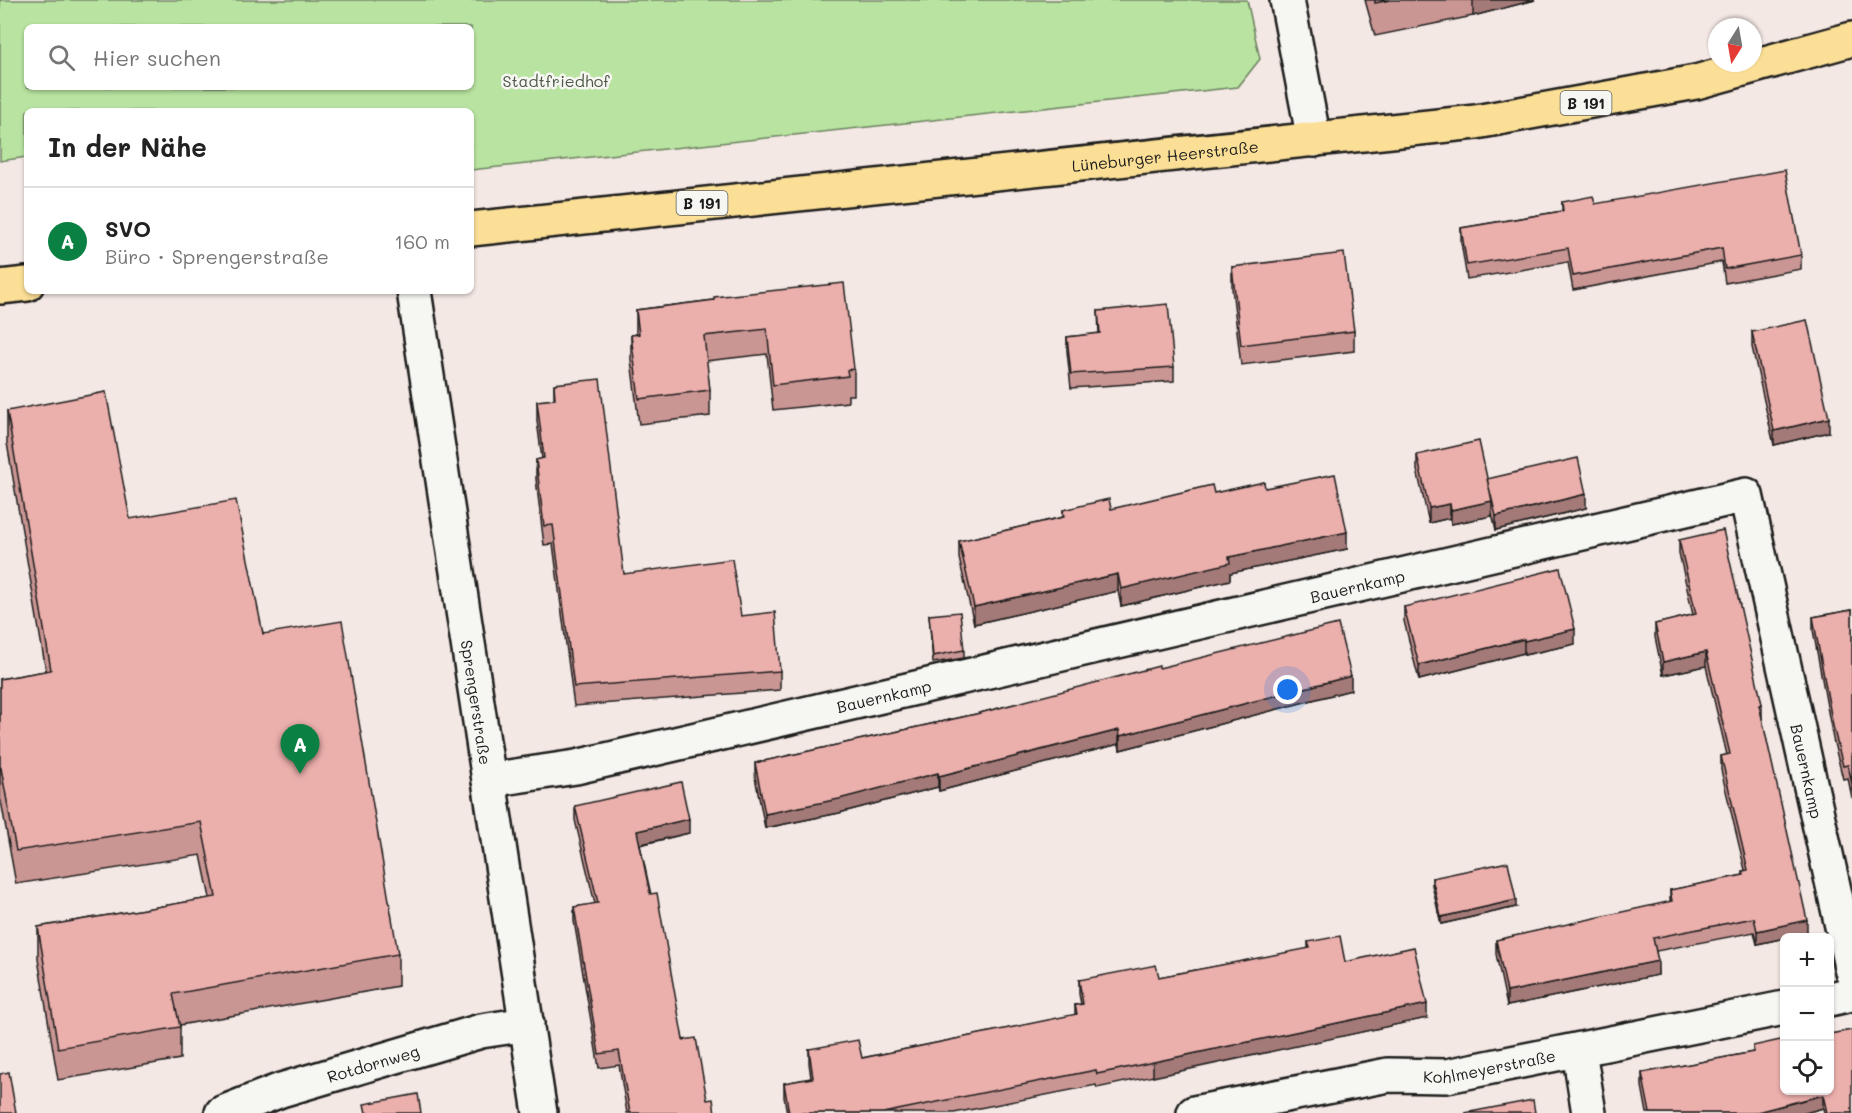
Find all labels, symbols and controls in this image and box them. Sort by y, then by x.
north arrow [1708,18,1762,72]
search box [24,24,474,90]
icon: search [45,41,78,74]
text: Hier suchen [93,43,221,72]
park label: Stadtfriedhof [502,70,610,91]
road number: B 191 [1560,91,1612,115]
text: In der Nähe [48,130,207,164]
street label: Lüneburger Heerstraße [1071,135,1259,175]
road number: B 191 [676,191,728,215]
text: SVO [105,214,151,243]
text: A [61,228,74,254]
text: 160 m [394,228,450,254]
text: Büro · Sprengerstraße [105,243,329,269]
street label: Bauernkamp [1308,564,1407,607]
street label: Sprengerstraße [457,638,497,766]
street label: Bauernkamp [834,674,933,717]
your location [1273,675,1302,704]
street label: Bauernkamp [1787,722,1828,821]
pin: A [280,724,320,774]
map controls [1780,933,1834,1095]
button: + [1780,933,1834,987]
button: − [1780,987,1834,1041]
street label: Rotdornweg [324,1039,421,1086]
button: locate [1780,1041,1834,1095]
street label: Kohlmeyerstraße [1423,1044,1557,1087]

